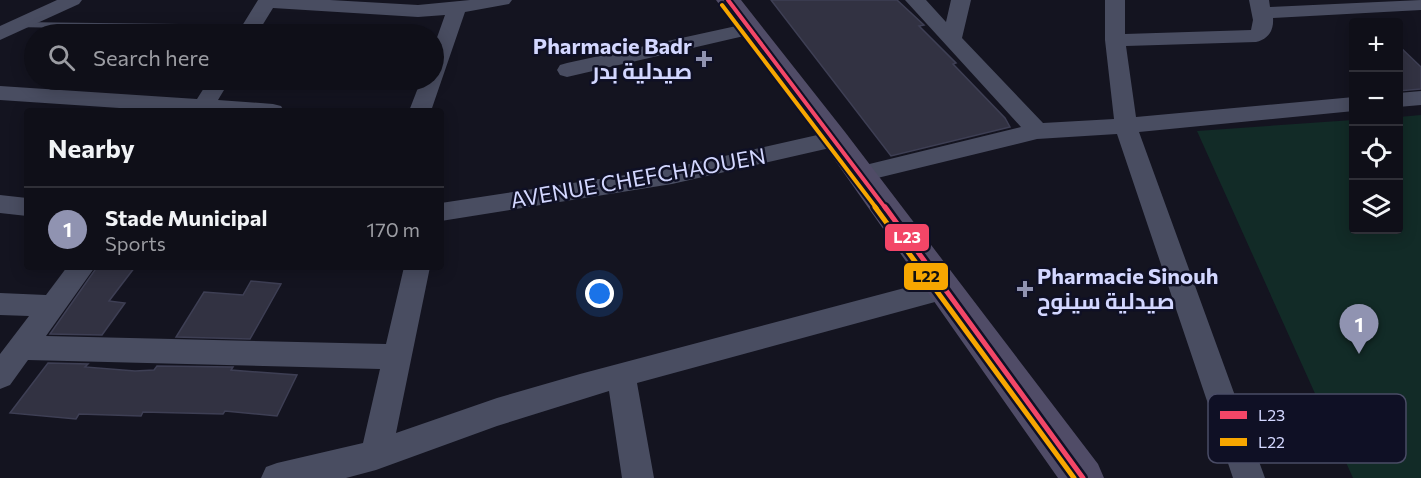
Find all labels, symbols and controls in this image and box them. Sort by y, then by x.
map controls [1349,18,1403,234]
button: + [1349,18,1403,72]
search box [24,24,444,90]
place label: Pharmacie Badr صيدلية بدر [533,32,692,84]
icon: search [45,41,78,74]
text: Search here [93,44,209,71]
marker: Pharmacie Badr صيدلية بدر [697,52,711,66]
button: − [1349,72,1403,126]
button: locate [1349,126,1403,180]
text: Nearby [48,132,135,163]
street label: AVENUE CHEFCHAOUEN [508,142,768,213]
button: layers [1349,180,1403,234]
text: Stade Municipal [105,204,267,231]
text: 1 [63,217,72,241]
text: 170 m [367,217,420,241]
line badge: L23 [884,223,930,252]
text: L23 [893,227,921,246]
text: Sports [105,231,166,255]
line badge: L22 [903,262,949,291]
place label: Pharmacie Sinouh صيدلية سينوح [1037,262,1219,316]
text: L22 [912,266,940,285]
your location [585,279,614,308]
marker: Pharmacie Sinouh صيدلية سينوح [1018,282,1032,296]
pin: 1 [1340,304,1378,354]
legend [1208,394,1406,463]
text: L23 [1258,405,1285,424]
text: L22 [1258,432,1285,451]

